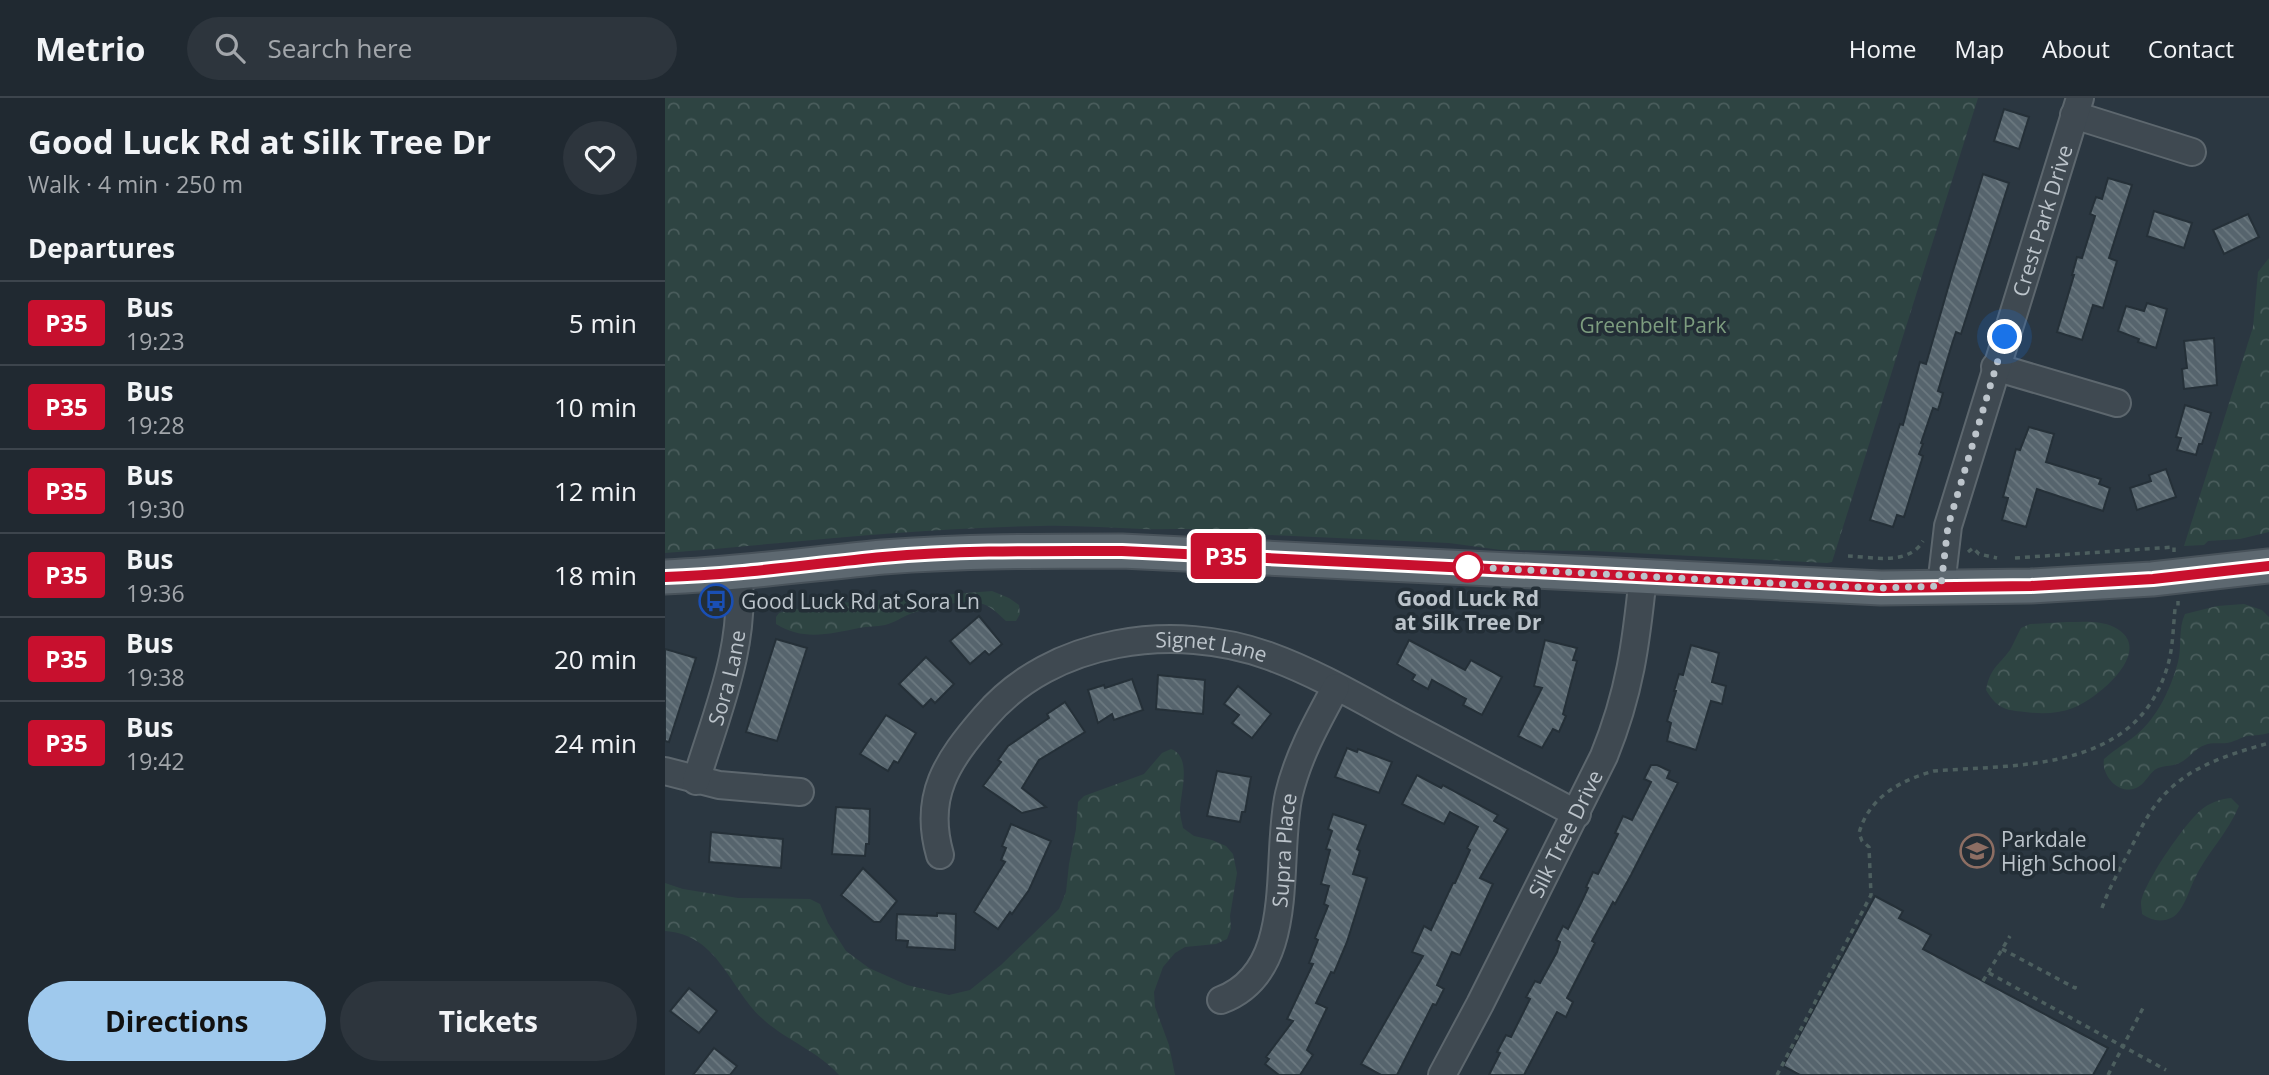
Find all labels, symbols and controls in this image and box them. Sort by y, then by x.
search box [187,17,677,80]
text: Metrio [35,26,145,71]
icon: search [211,29,249,67]
text: Search here [267,30,412,66]
text: Home [1849,32,1917,65]
text: Map [1955,32,2004,65]
text: About [2042,32,2110,65]
text: Contact [2148,32,2234,65]
text: Good Luck Rd at Silk Tree Dr [28,119,491,164]
button: heart [563,121,637,195]
street label: Crest Park Drive [2006,141,2079,300]
text: Walk · 4 min · 250 m [28,168,243,200]
text: Departures [28,230,175,266]
text: Bus [126,289,173,325]
text: 5 min [569,305,637,341]
text: P35 [45,306,88,339]
park label: Greenbelt Park [1579,311,1727,339]
your location [1987,319,2022,354]
text: 19:23 [126,325,185,357]
text: Bus [126,373,173,409]
text: 10 min [554,389,637,425]
text: P35 [45,390,88,423]
text: 19:28 [126,409,185,441]
text: Bus [126,457,173,493]
text: 12 min [554,473,637,509]
text: P35 [45,474,88,507]
text: 19:30 [126,493,185,525]
line badge: P35 [1186,533,1266,579]
text: P35 [1205,539,1247,572]
text: Bus [126,541,173,577]
marker: Good Luck Rd at Silk Tree Dr [1453,552,1483,582]
text: 18 min [554,557,637,593]
text: P35 [45,558,88,591]
text: 19:36 [126,577,185,609]
bus stop icon: Good Luck Rd at Sora Ln [697,582,735,620]
place label: Good Luck Rd at Silk Tree Dr [1394,584,1542,636]
place label: Good Luck Rd at Sora Ln [741,587,980,615]
text: Bus [126,625,173,661]
street label: Signet Lane [1155,625,1271,668]
street label: Sora Lane [701,628,751,729]
text: 20 min [554,641,637,677]
text: P35 [45,642,88,675]
text: 19:38 [126,661,185,693]
text: Bus [126,709,173,745]
text: 24 min [554,725,637,761]
text: P35 [45,726,88,759]
text: 19:42 [126,745,185,777]
street label: Silk Tree Drive [1522,765,1609,902]
street label: Supra Place [1265,790,1303,909]
place label: Parkdale High School [2001,825,2117,877]
school or university icon: Parkdale High School [1958,832,1996,870]
button: Directions [28,981,326,1061]
button: Tickets [340,981,637,1061]

